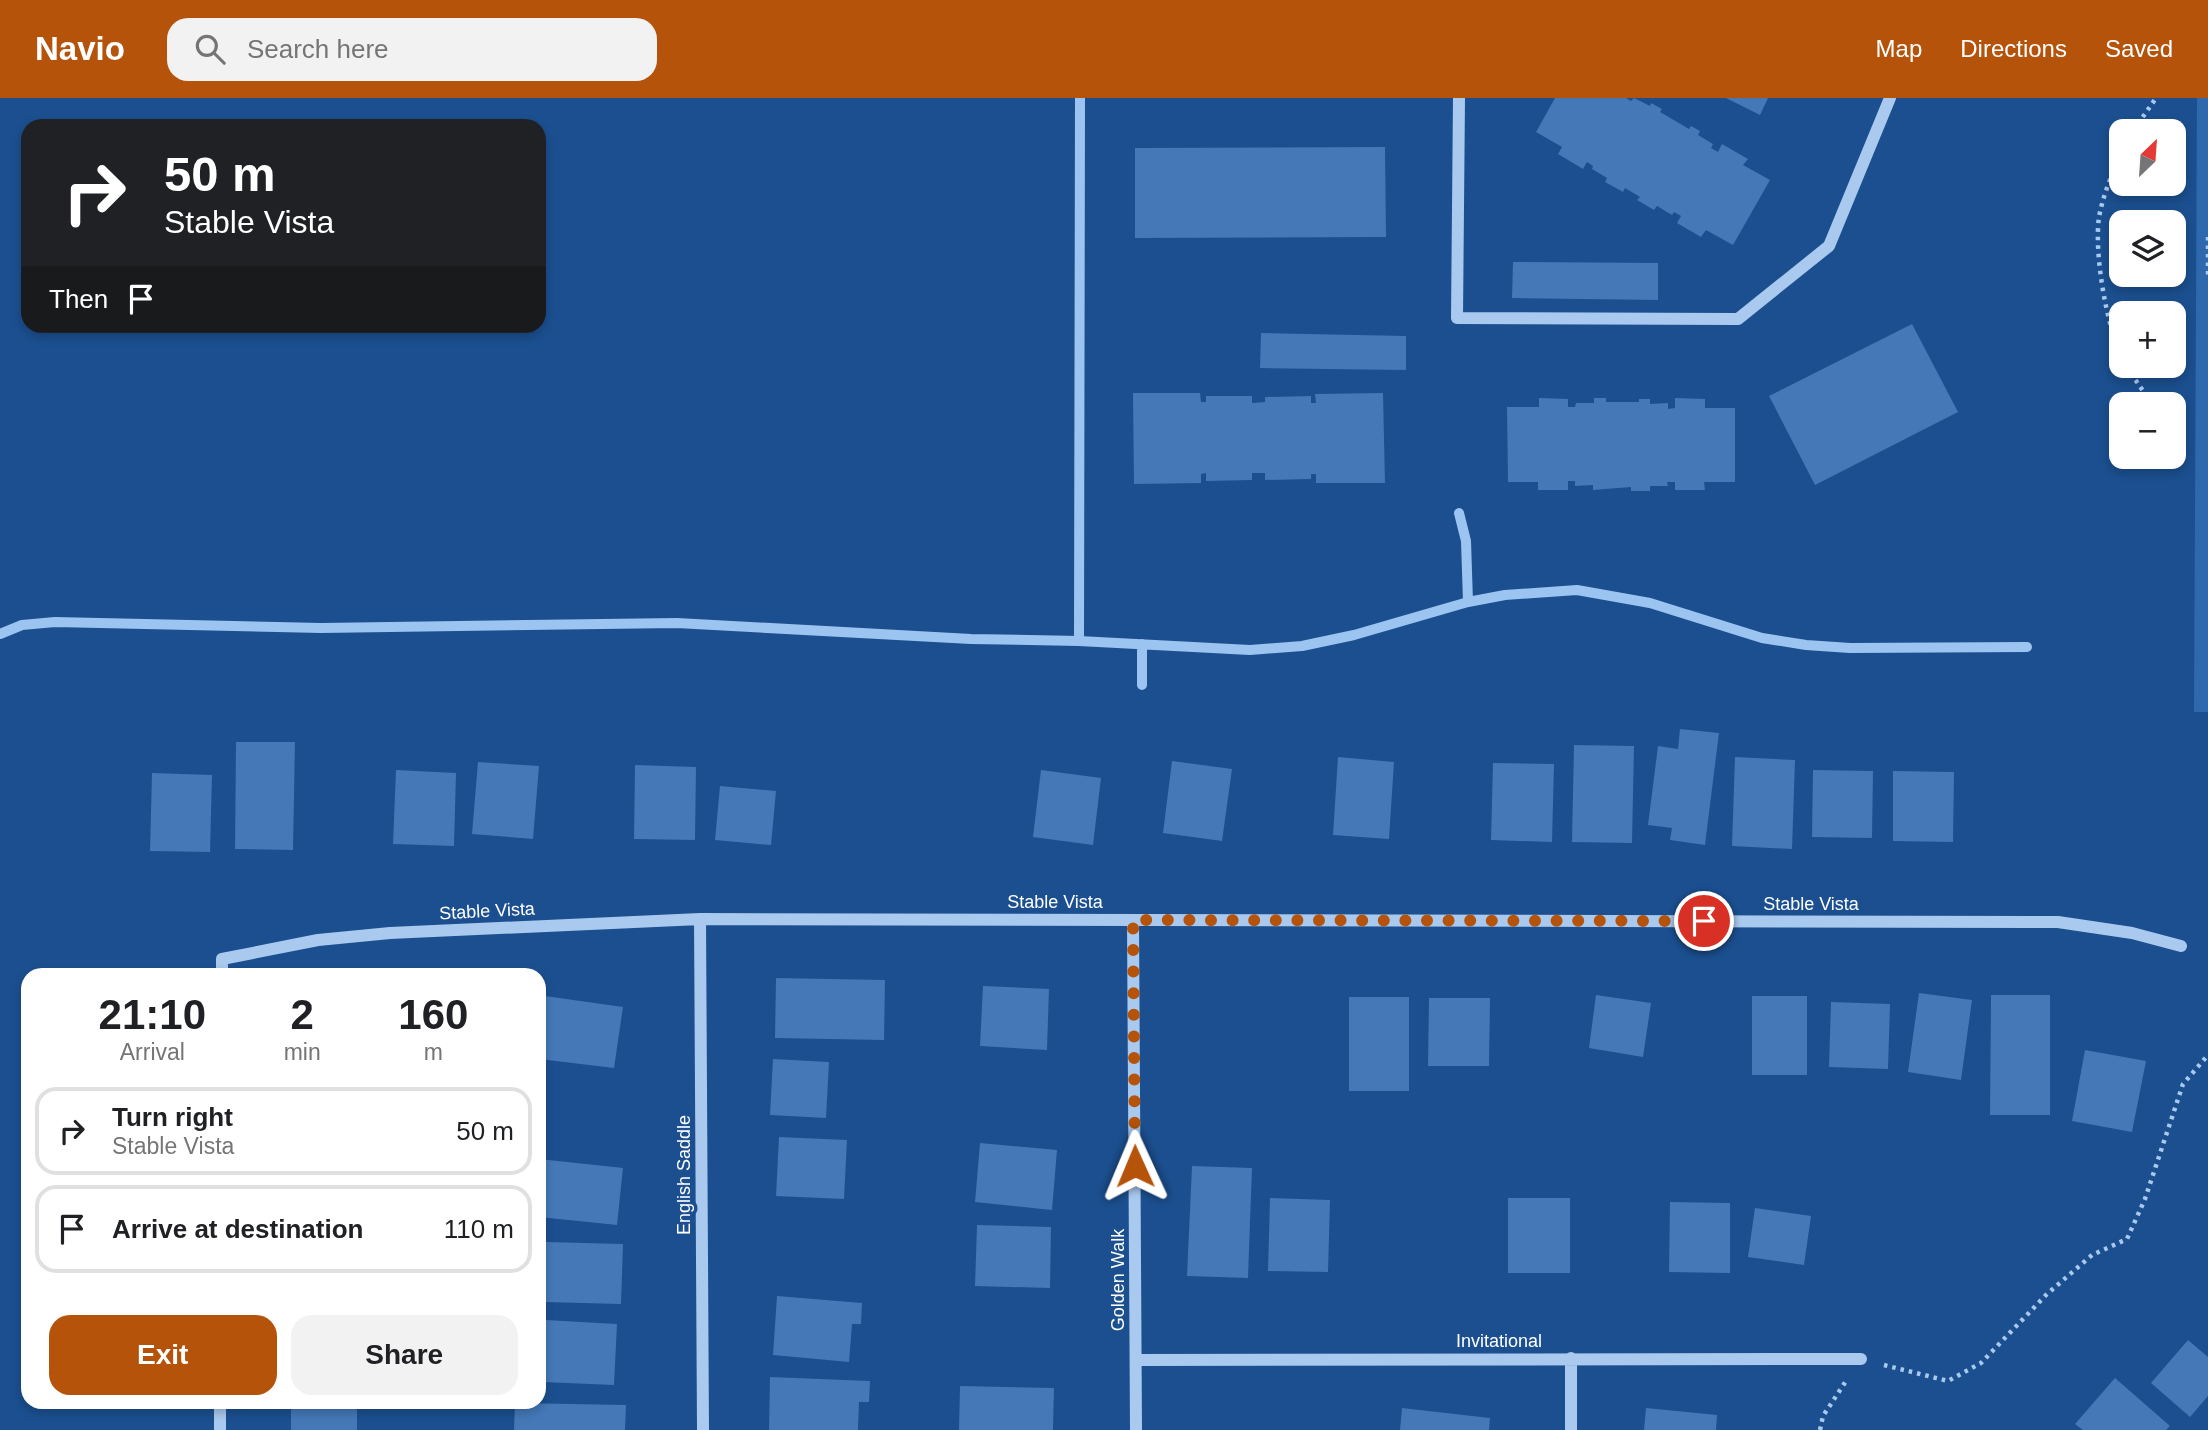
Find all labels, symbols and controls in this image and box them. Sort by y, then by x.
search box [167,18,657,81]
text: Navio [35,30,125,67]
icon: search [191,30,229,68]
text: Search here [247,34,389,64]
text: Map [1876,35,1922,62]
text: Directions [1960,35,2067,62]
text: Saved [2105,35,2173,62]
north arrow [2109,119,2186,196]
map controls [2109,119,2186,469]
icon: right [49,147,140,238]
text: 50 m [164,147,276,201]
text: Stable Vista [164,204,334,240]
button: layers [2109,210,2186,287]
icon: arrive [122,280,160,318]
text: Then [49,284,108,314]
button: + [2109,301,2186,378]
button: − [2109,392,2186,469]
pin [1674,891,1734,951]
street label: Stable Vista [1007,892,1104,912]
street label: Stable Vista [1763,894,1860,914]
street label: Stable Vista [439,898,536,923]
icon: arrive [1685,902,1723,940]
text: 21:10 [99,991,206,1038]
text: 2 [290,991,314,1038]
text: 160 [398,991,468,1038]
text: Arrival [120,1039,185,1065]
text: min [284,1039,321,1065]
text: m [424,1039,443,1065]
text: Turn right [112,1102,233,1132]
icon: right [53,1112,91,1150]
street label: English Saddle [674,1115,694,1235]
text: 50 m [456,1116,514,1146]
position arrow [1098,1129,1172,1203]
text: Stable Vista [112,1133,234,1159]
icon: arrive [53,1210,91,1248]
text: Arrive at destination [112,1214,363,1244]
text: 110 m [444,1214,514,1244]
street label: Golden Walk [1108,1228,1128,1331]
button: Exit [49,1315,277,1395]
button: Share [291,1315,518,1395]
street label: Invitational [1456,1331,1542,1351]

